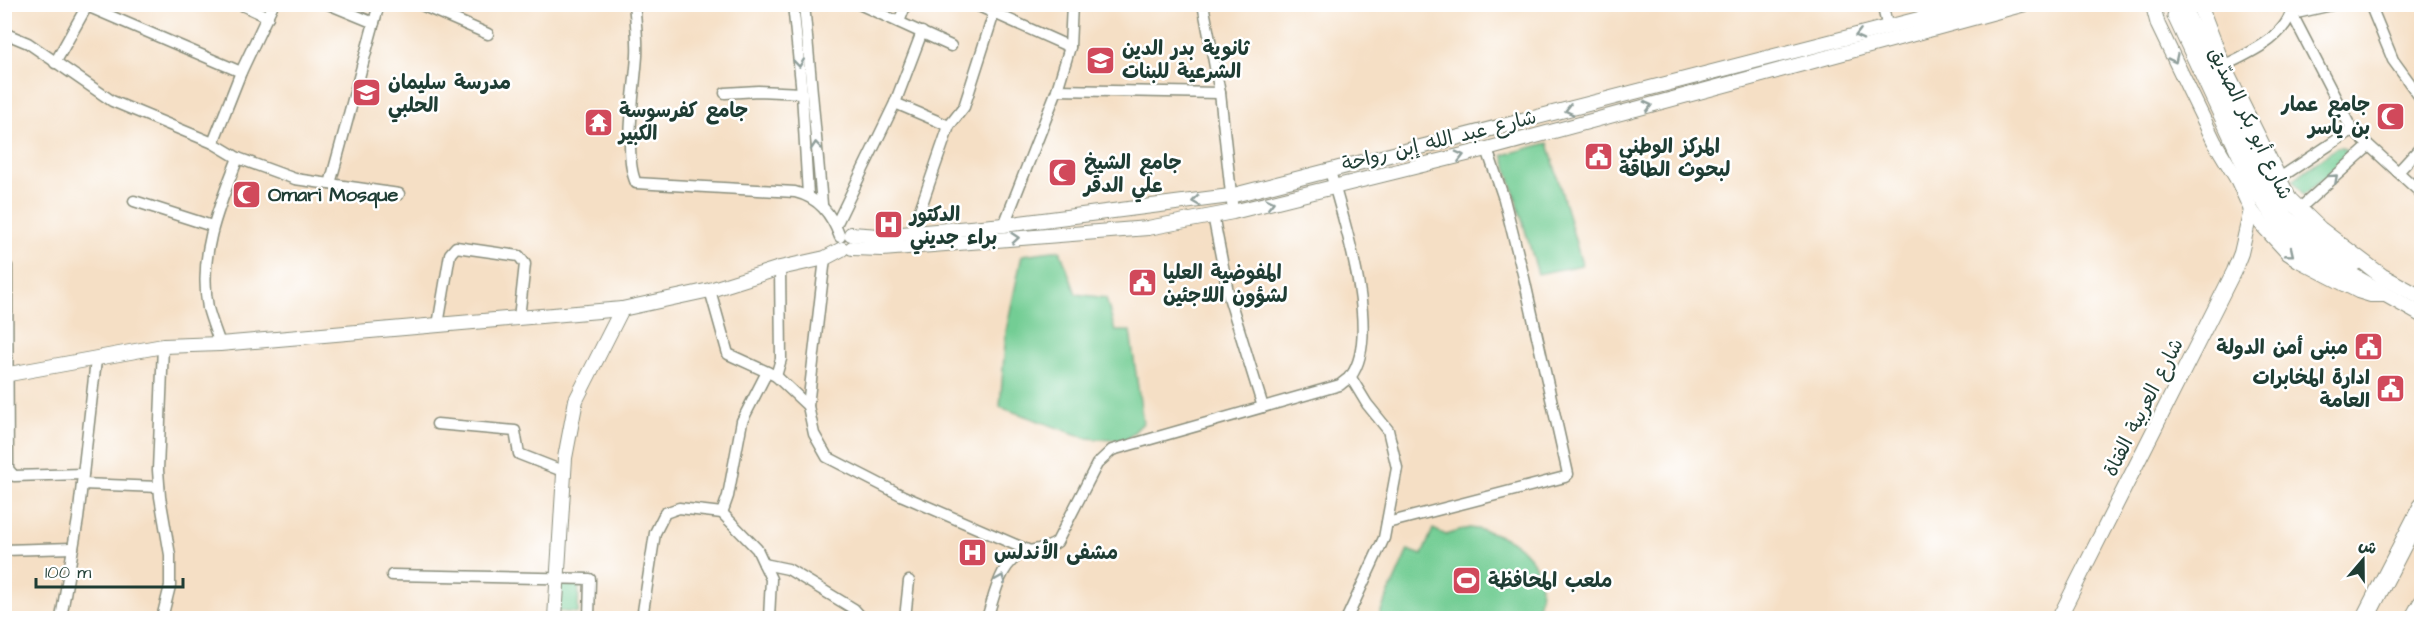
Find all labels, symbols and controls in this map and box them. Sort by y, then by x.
one-way arrow [1854,28,1865,40]
place label: ثانوية بدر الدين الشرعية للبنات [1122,35,1250,86]
street label: شارع أبو بكر الصدّيق [2201,42,2299,204]
school or university icon: ثانوية بدر الدين الشرعية للبنات [1085,44,1117,76]
one-way arrow [2167,53,2179,64]
one-way arrow [792,58,805,67]
place label: مدرسة سليمان الحلبي [388,69,511,123]
school or university icon: مدرسة سليمان الحلبي [351,77,383,109]
place label: جامع عمار بن ياسر [2280,91,2370,142]
place label: جامع كفرسوسة الكبير [617,97,748,148]
mosque icon: جامع عمار بن ياسر [2375,100,2407,132]
one-way arrow [1642,101,1653,113]
one-way arrow [1564,102,1574,115]
street label: شارع عبد الله إبن رواحة [1339,103,1540,179]
temple icon: جامع كفرسوسة الكبير [582,106,614,138]
place label: المركز الوطني لبحوث الطاقة [1619,133,1731,184]
one-way arrow [810,141,823,150]
public building icon: المركز الوطني لبحوث الطاقة [1582,141,1614,173]
place label: جامع الشيخ علي الدقر [1082,149,1182,203]
one-way arrow [1455,150,1465,163]
mosque icon: جامع الشيخ علي الدقر [1047,157,1079,189]
one-way arrow [2327,174,2338,185]
mosque icon: Omari Mosque [231,178,263,210]
place label: Omari Mosque [268,181,398,209]
one-way arrow [1191,194,1201,207]
one-way arrow [1265,197,1275,210]
place label: الدكتور براء جديني [908,201,997,255]
hospital icon: الدكتور براء جديني [873,209,905,241]
one-way arrow [1011,232,1020,245]
one-way arrow [2283,246,2294,257]
place label: المفوضية العليا لشؤون اللاجئين [1163,259,1288,310]
public building icon: المفوضية العليا لشؤون اللاجئين [1126,267,1158,299]
public building icon: مبنى أمن الدولة [2353,331,2385,363]
street label: شارع العربية الفتاة [2097,334,2191,481]
place label: مبنى أمن الدولة [2216,334,2348,362]
place label: ادارة المخابرات العامة [2252,364,2370,415]
public building icon: ادارة المخابرات العامة [2375,372,2407,404]
north arrow [2333,530,2393,590]
text: ش [2356,533,2380,560]
hospital icon: مشفى الأندلس [957,536,989,568]
place label: مشفى الأندلس [994,539,1118,567]
scale bar [36,551,183,589]
text: 100 m [45,560,91,585]
sports icon: ملعب المحافظة [1451,564,1483,596]
place label: ملعب المحافظة [1488,567,1612,595]
one-way arrow [994,574,1007,585]

